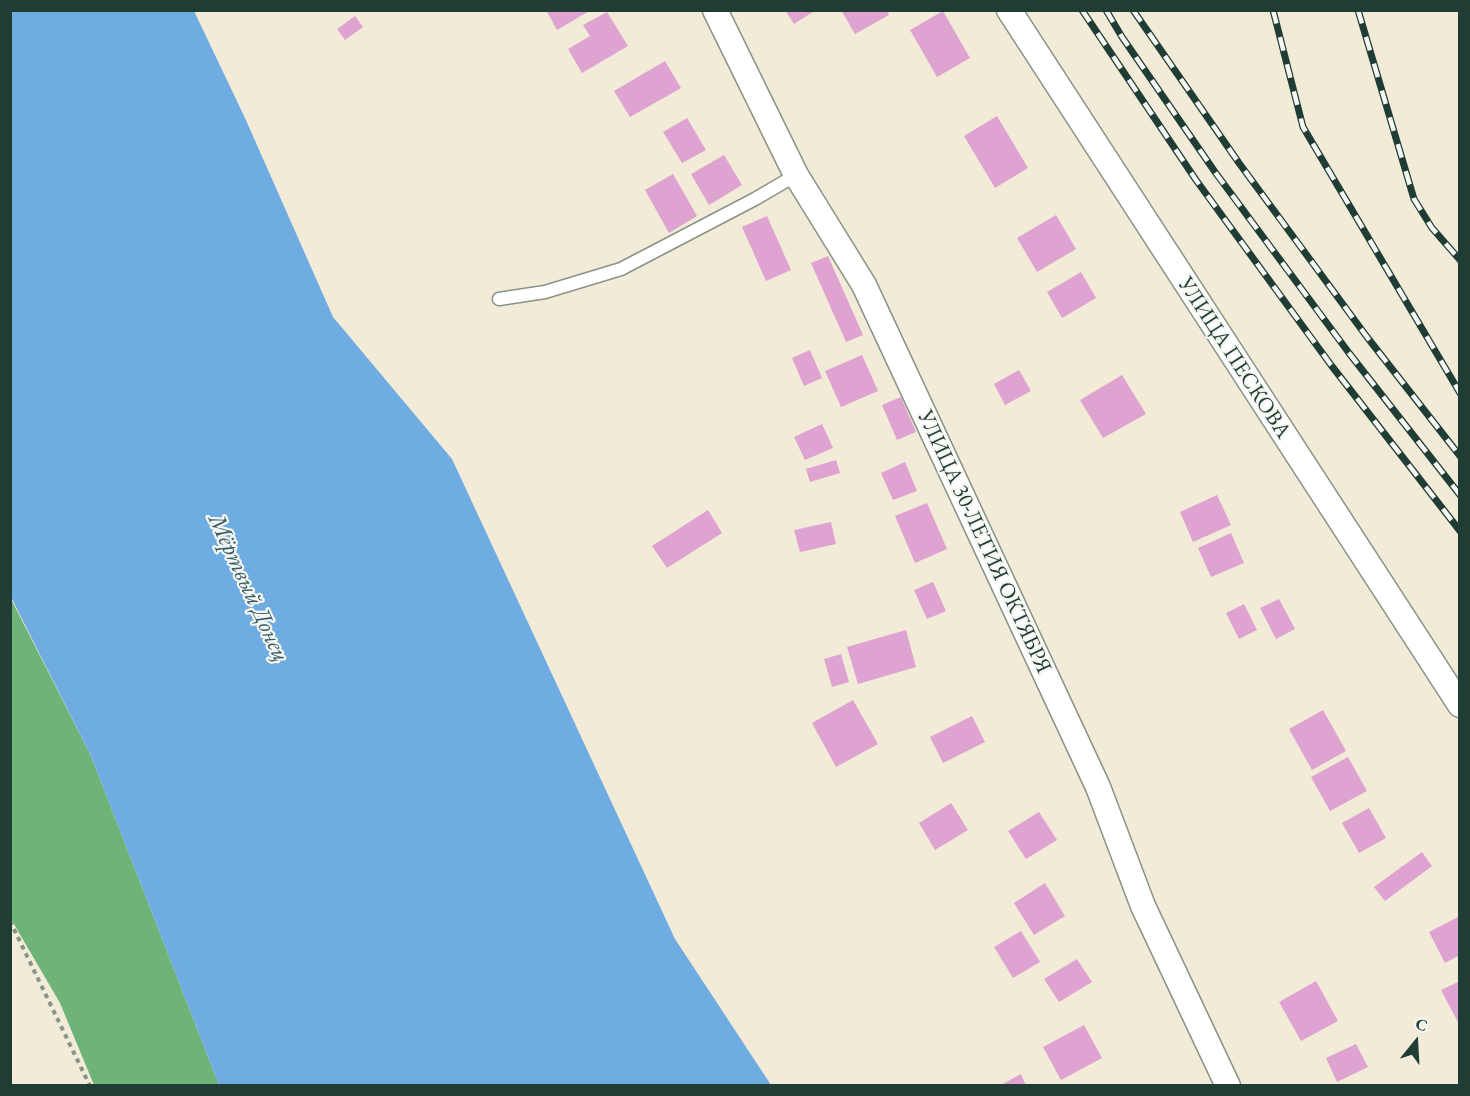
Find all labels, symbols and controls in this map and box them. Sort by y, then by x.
street label: УЛИЦА ПЕСКОВА [1172,272,1296,444]
street label: УЛИЦА 30-ЛЕТИЯ ОКТЯБРЯ [911,406,1057,678]
water label: Мёртвый Донец [201,509,295,667]
north arrow [1386,1012,1446,1072]
text: С [1413,1013,1430,1036]

